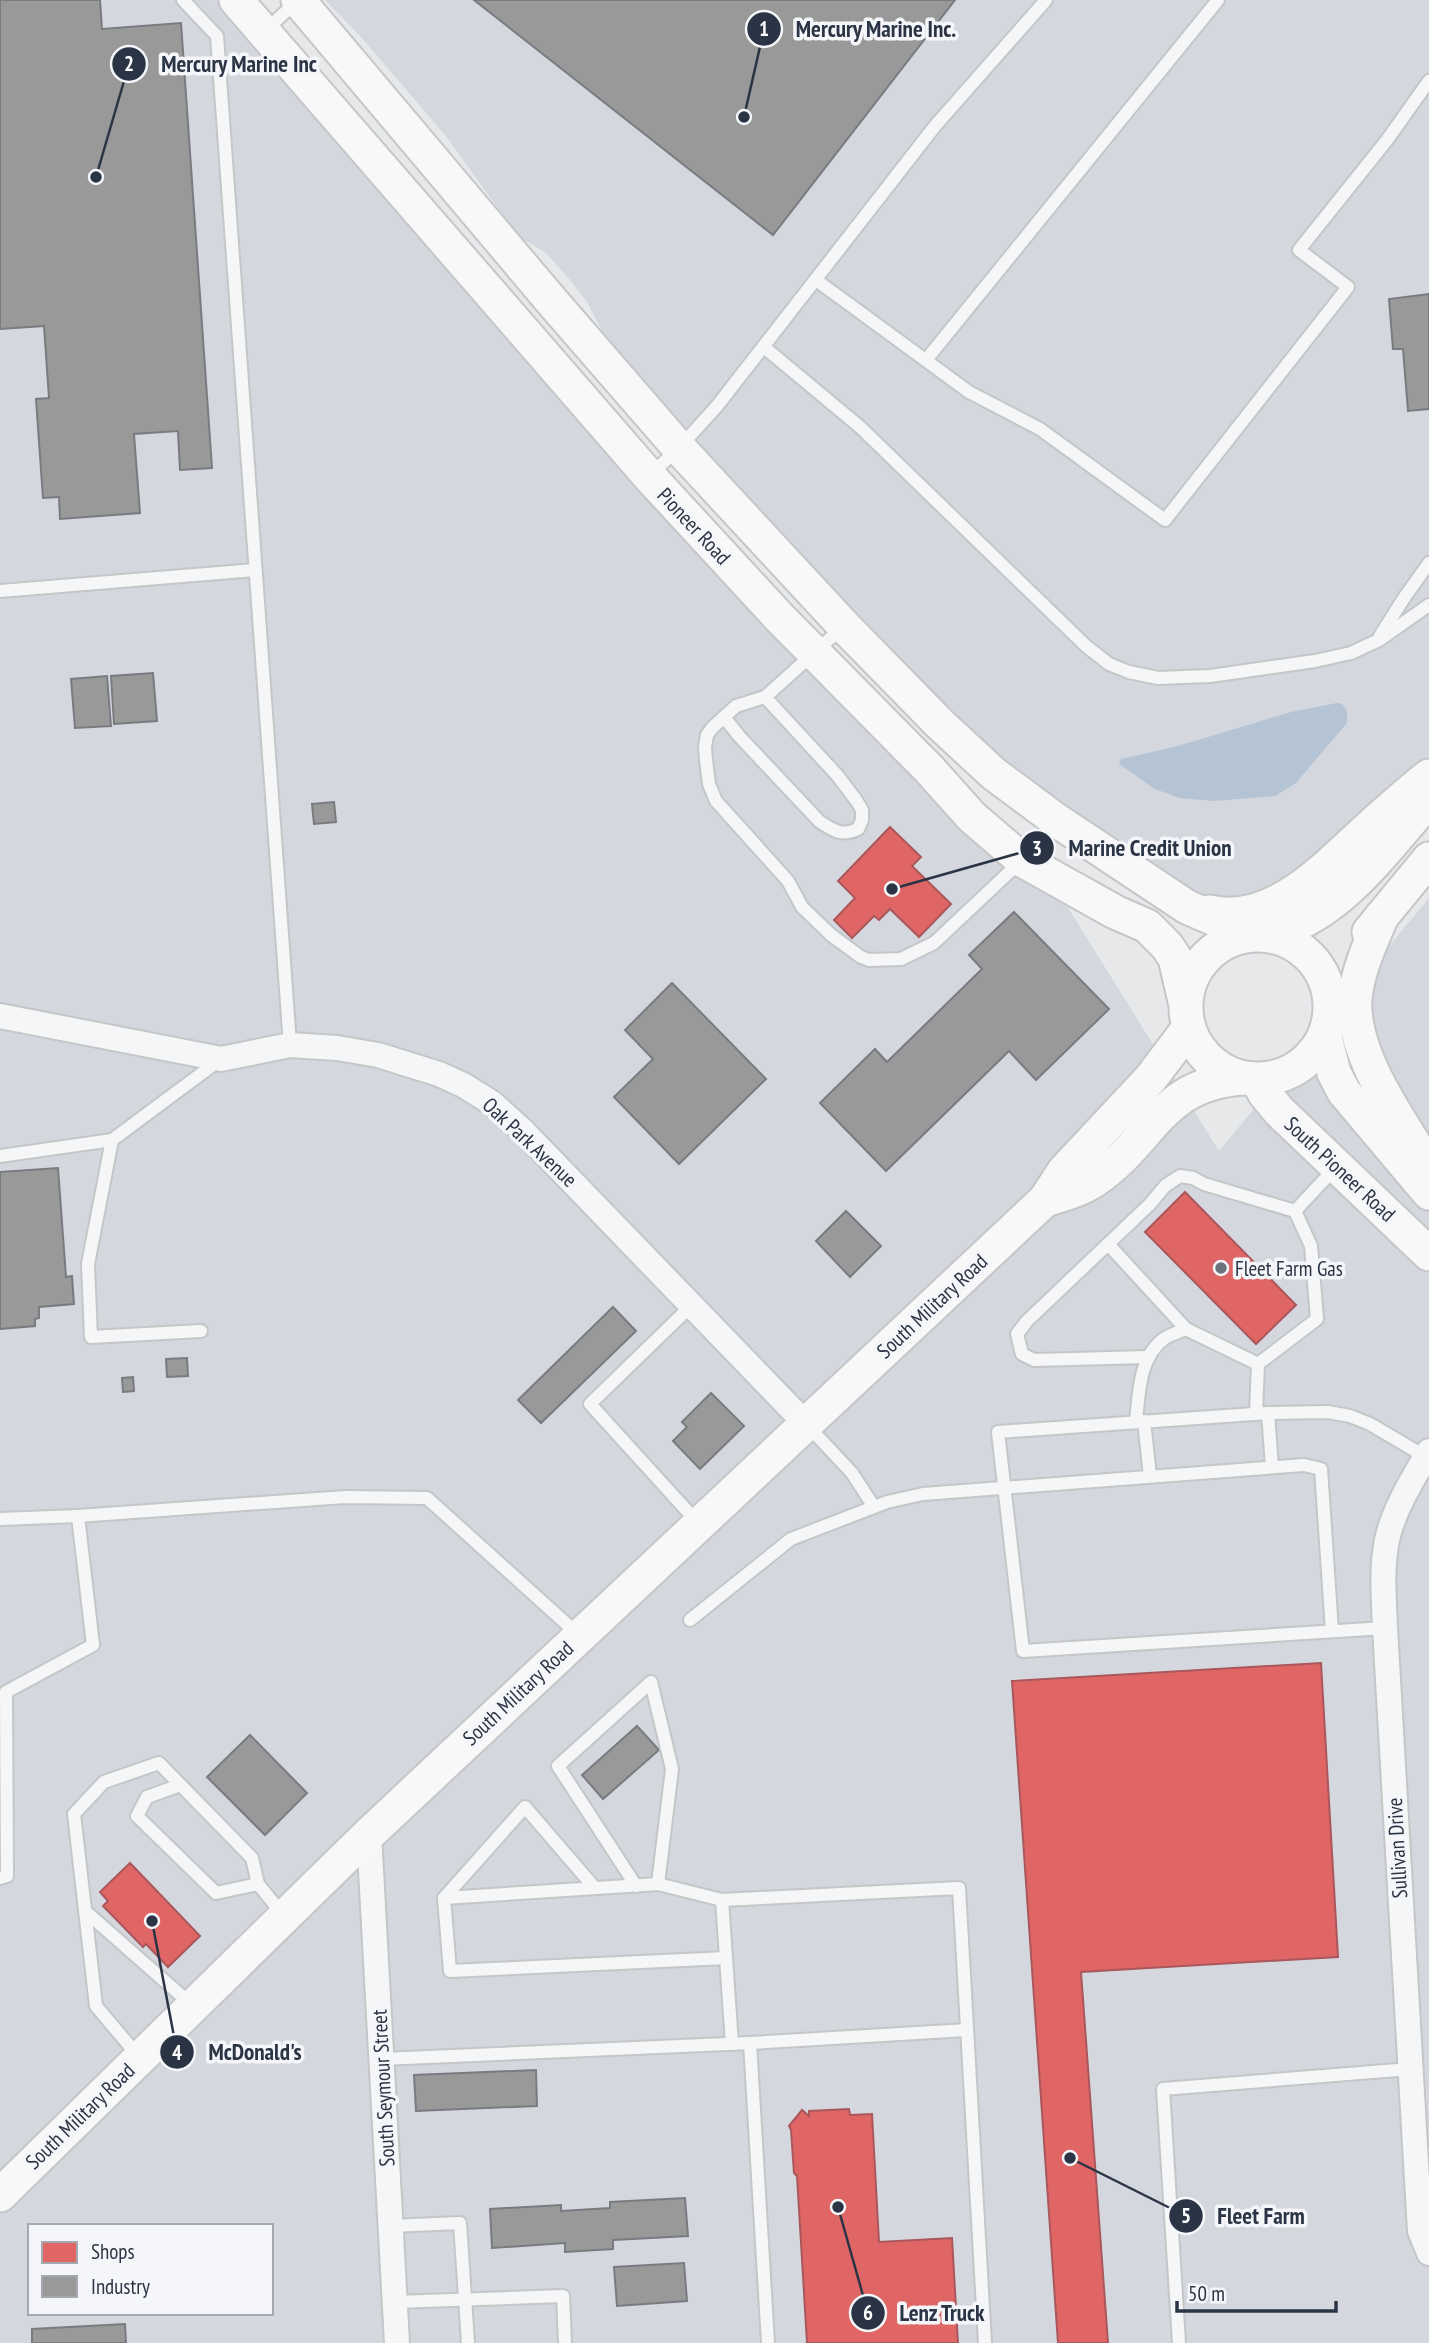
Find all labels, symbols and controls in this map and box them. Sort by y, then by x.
callout: Mercury Marine Inc. [746,7,970,51]
text: Mercury Marine Inc. [796,14,956,43]
text: 1 [759,15,769,42]
callout: Mercury Marine Inc [112,42,331,86]
text: Mercury Marine Inc [161,49,317,78]
text: 2 [124,50,134,77]
street label: Pioneer Road [652,482,736,570]
callout: Marine Credit Union [1020,826,1246,870]
text: Marine Credit Union [1069,833,1231,862]
text: 3 [1032,835,1042,862]
street label: Oak Park Avenue [477,1091,583,1193]
street label: South Pioneer Road [1279,1111,1401,1227]
street label: South Military Road [871,1248,993,1364]
place label: Fleet Farm Gas [1235,1255,1343,1282]
marker: Fleet Farm Gas [1213,1260,1229,1276]
street label: South Military Road [457,1635,579,1751]
street label: Sullivan Drive [1381,1797,1413,1899]
street label: South Seymour Street [365,2008,401,2167]
callout: McDonald's [160,2030,316,2074]
text: McDonald's [208,2037,302,2066]
text: 4 [172,2039,182,2066]
street label: South Military Road [20,2057,140,2175]
callout: Fleet Farm [1169,2194,1319,2238]
text: Fleet Farm [1217,2201,1305,2230]
text: 5 [1181,2202,1191,2229]
legend [28,2224,273,2315]
text: Shops [91,2238,135,2265]
scale bar [1177,2270,1336,2314]
text: Industry [91,2273,150,2300]
text: 50 m [1188,2280,1225,2307]
callout: Lenz Truck [850,2291,999,2335]
text: Lenz Truck [900,2298,985,2327]
text: 6 [863,2299,873,2326]

